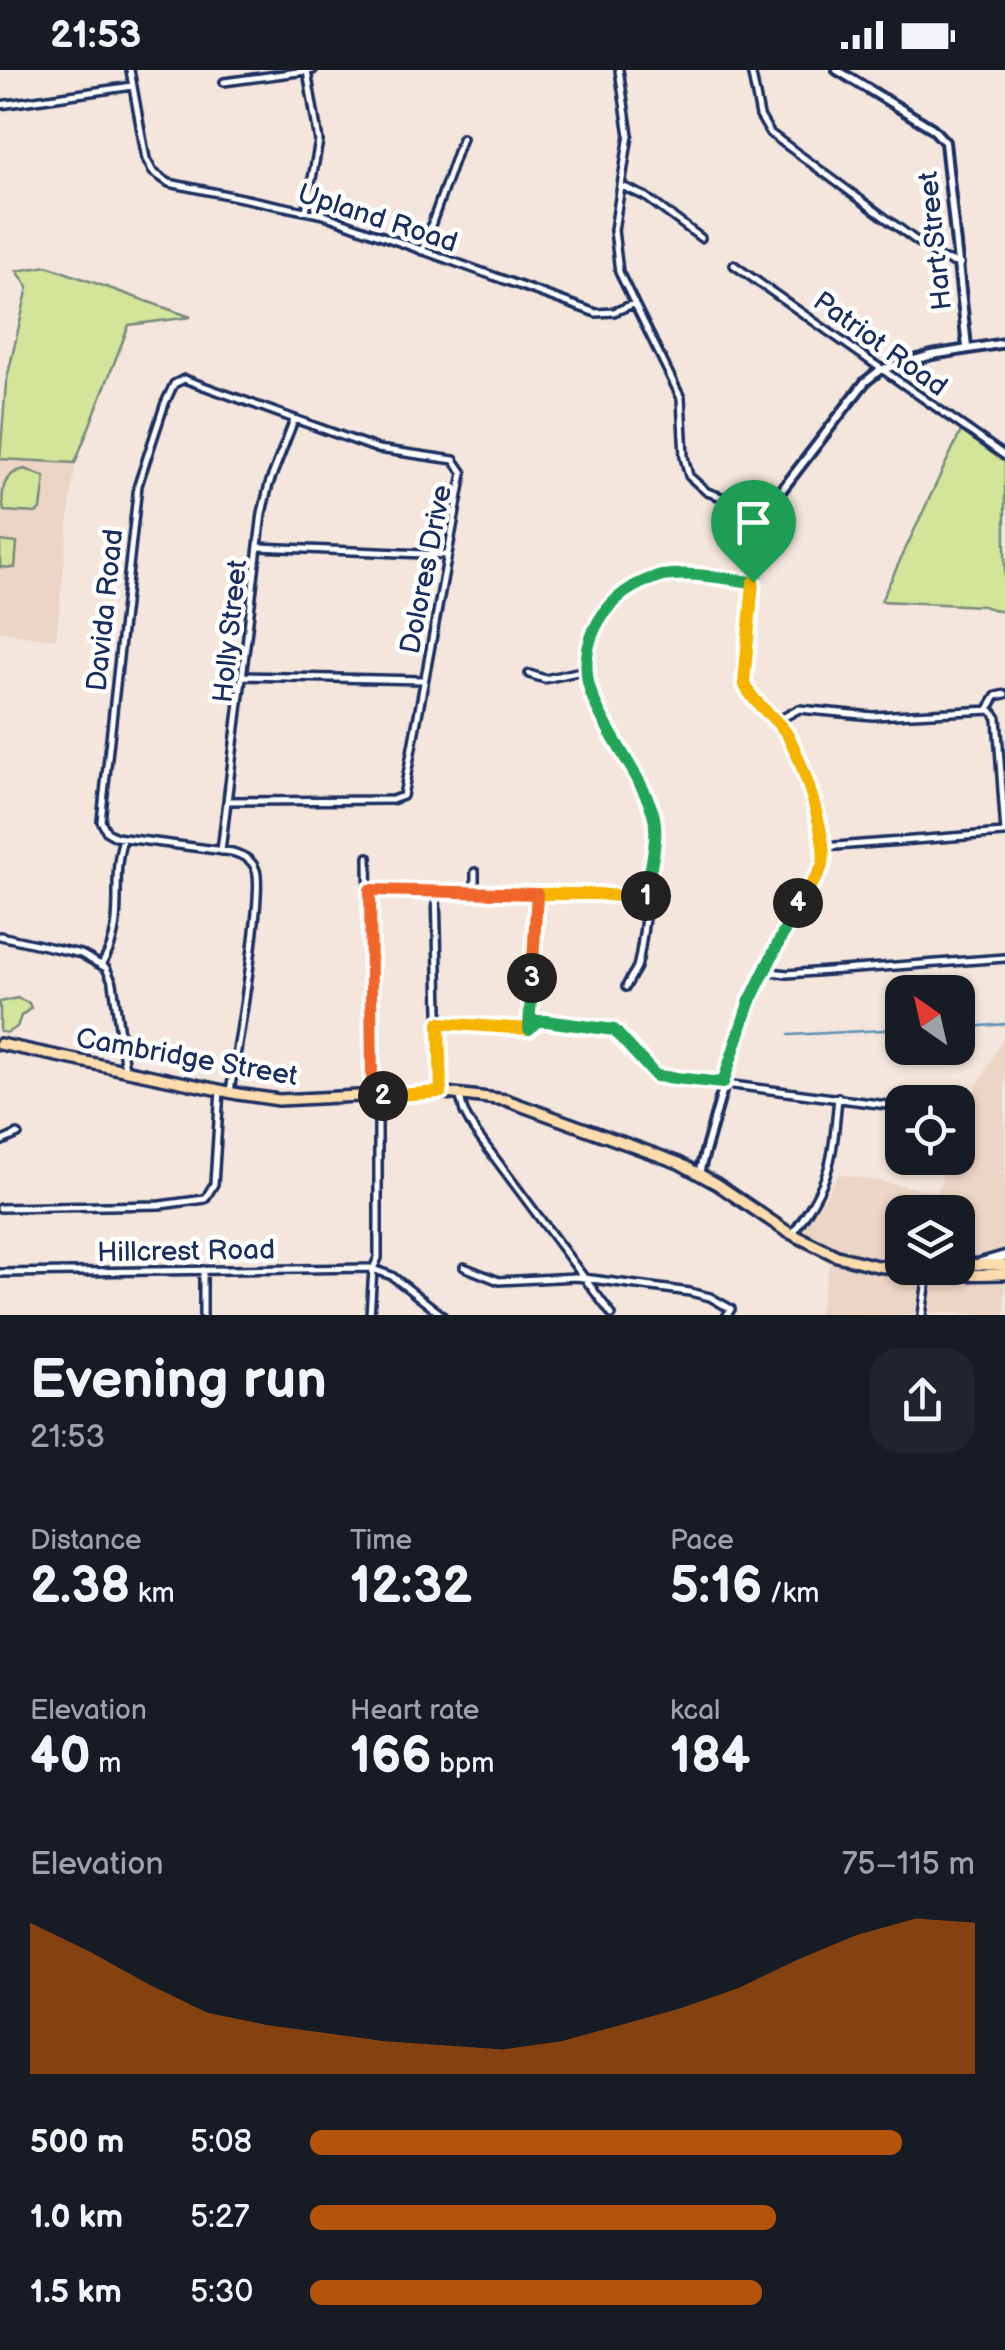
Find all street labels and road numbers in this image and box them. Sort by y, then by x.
street label: Hart Street [912,169,959,312]
street label: Upland Road [294,177,461,260]
street label: Patriot Road [807,285,953,404]
street label: Dolores Drive [394,482,459,657]
street label: Davida Road [81,527,130,693]
street label: Holly Street [207,558,254,704]
street label: Cambridge Street [73,1022,300,1093]
street label: Hillcrest Road [97,1233,275,1270]

